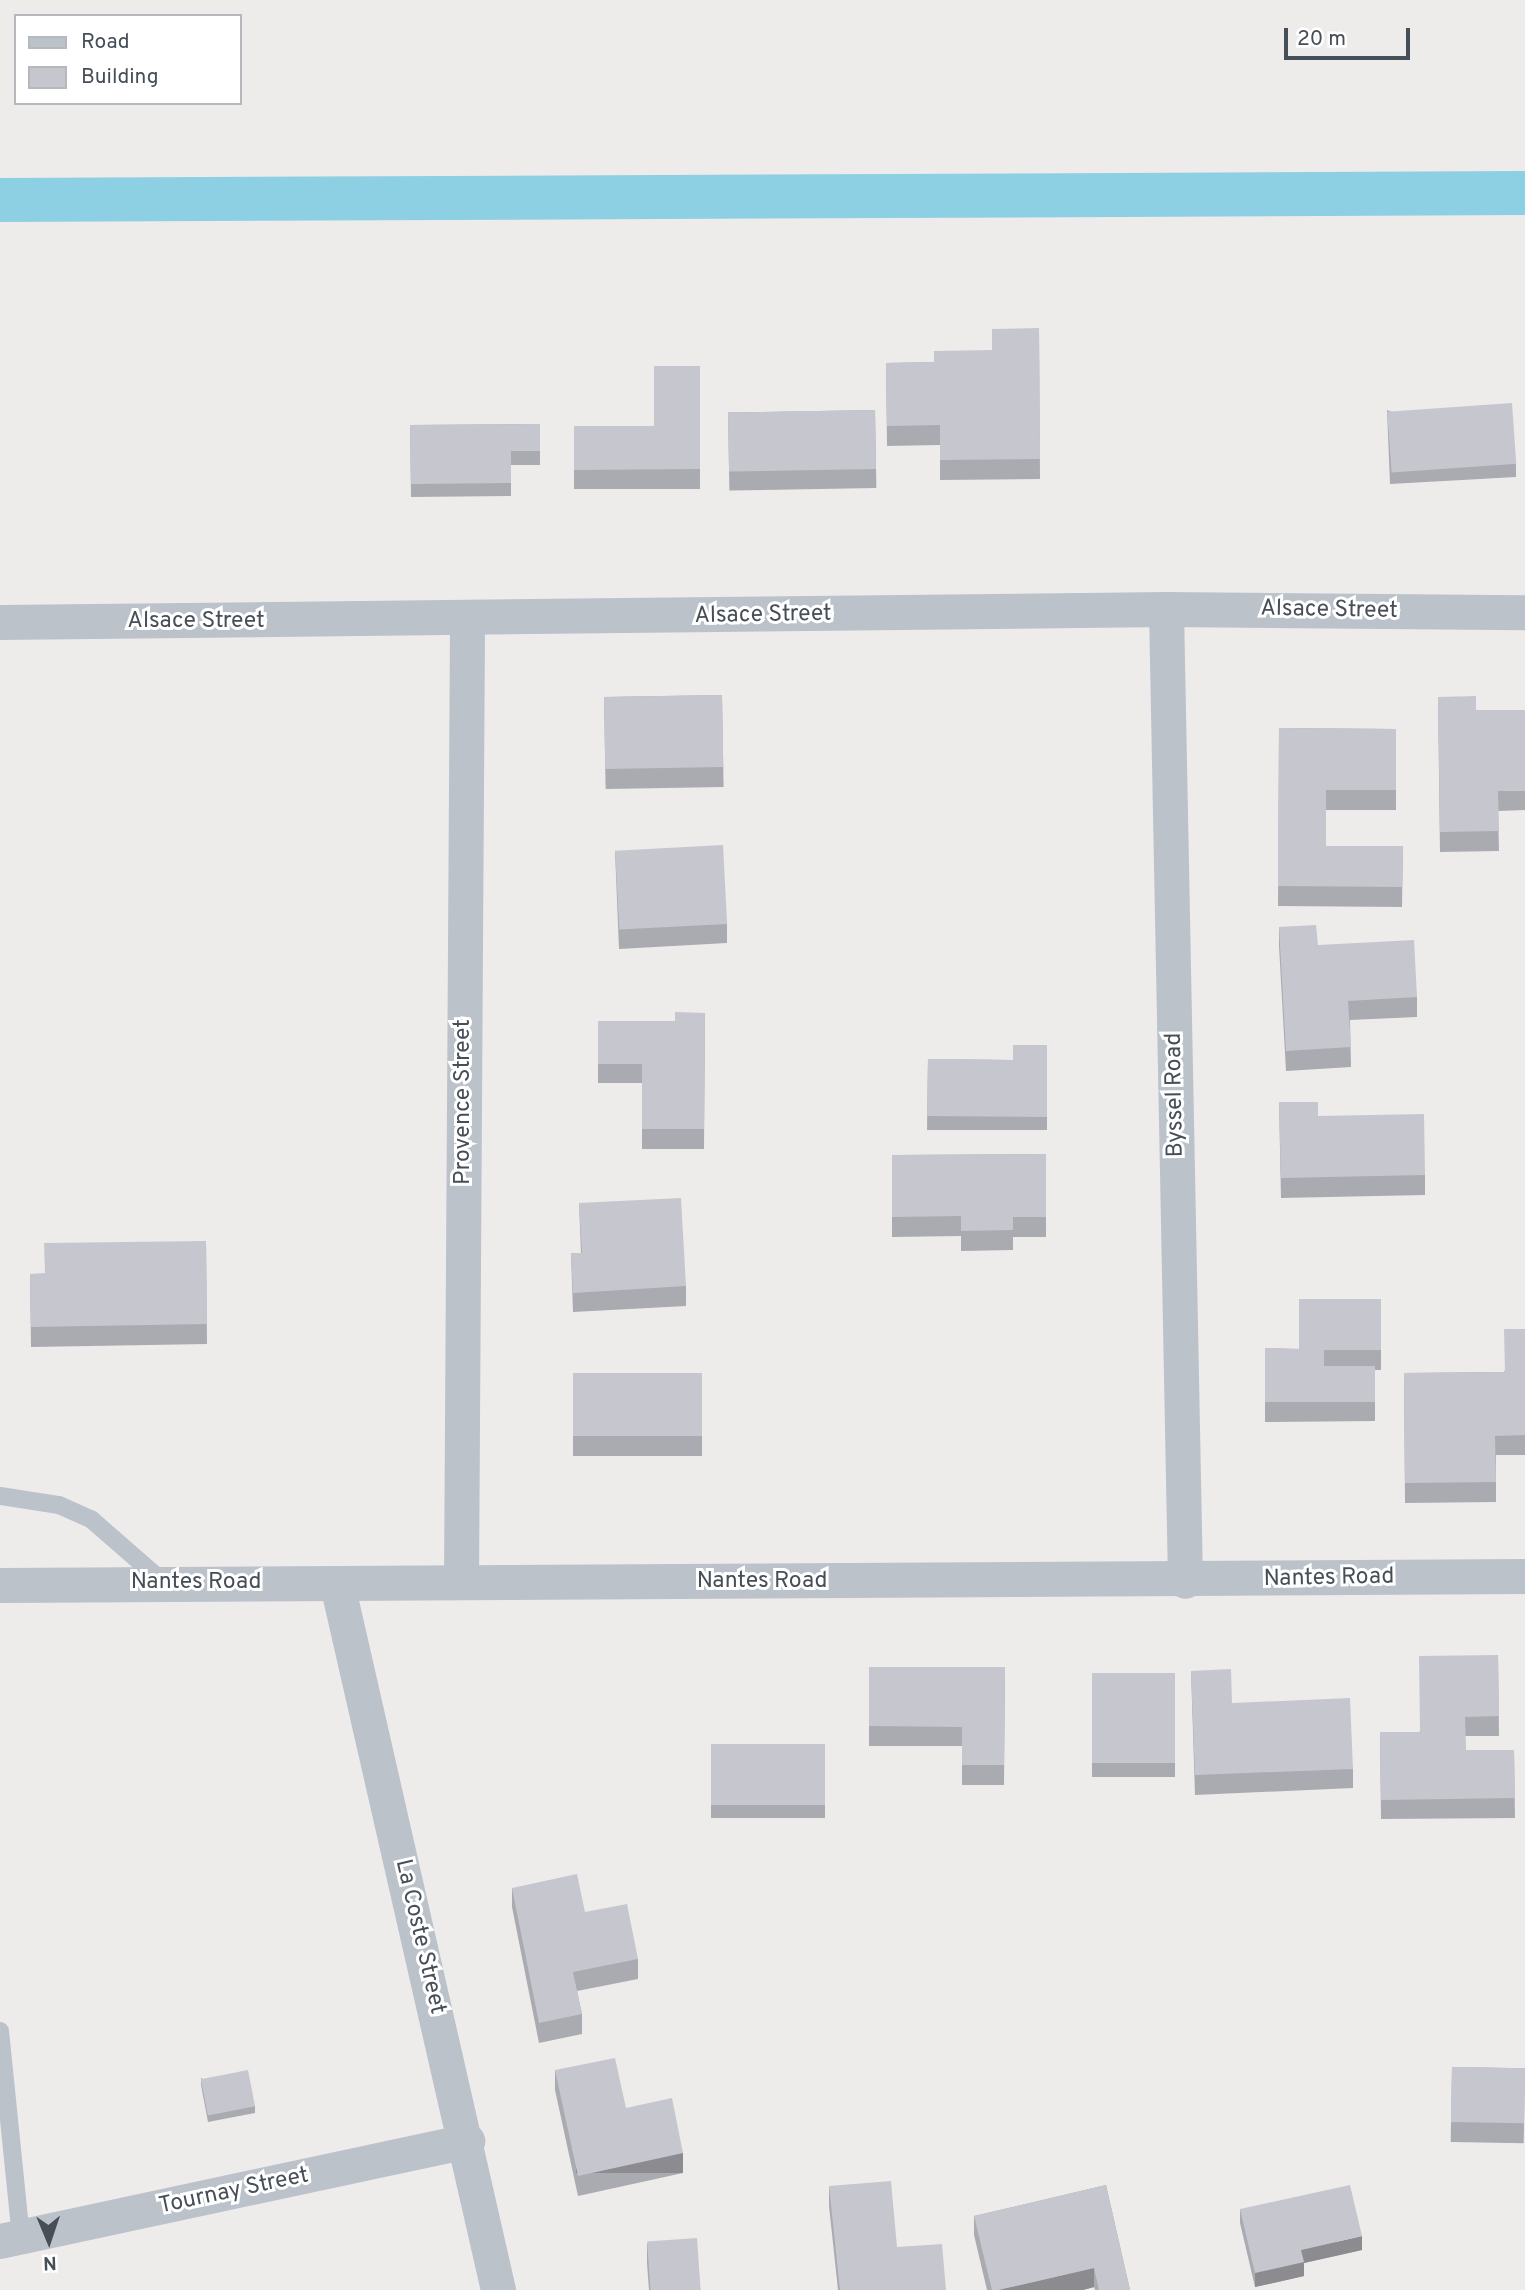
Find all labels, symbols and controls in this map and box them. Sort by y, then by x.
legend [14,14,242,105]
scale bar [1287,14,1413,58]
text: 20 m [1297,26,1346,53]
text: Road [81,29,130,56]
text: Building [81,64,159,91]
street label: Alsace Street [1260,596,1398,626]
street label: Alsace Street [694,601,832,631]
street label: Alsace Street [127,608,265,636]
street label: Provence Street [450,1019,478,1185]
street label: Byssel Road [1161,1032,1191,1158]
street label: Nantes Road [1263,1564,1395,1594]
street label: Nantes Road [697,1568,827,1596]
street label: Nantes Road [131,1569,261,1597]
street label: La Coste Street [388,1857,450,2017]
street label: Tournay Street [157,2163,311,2221]
north arrow [14,2206,84,2276]
text: N [42,2250,57,2274]

